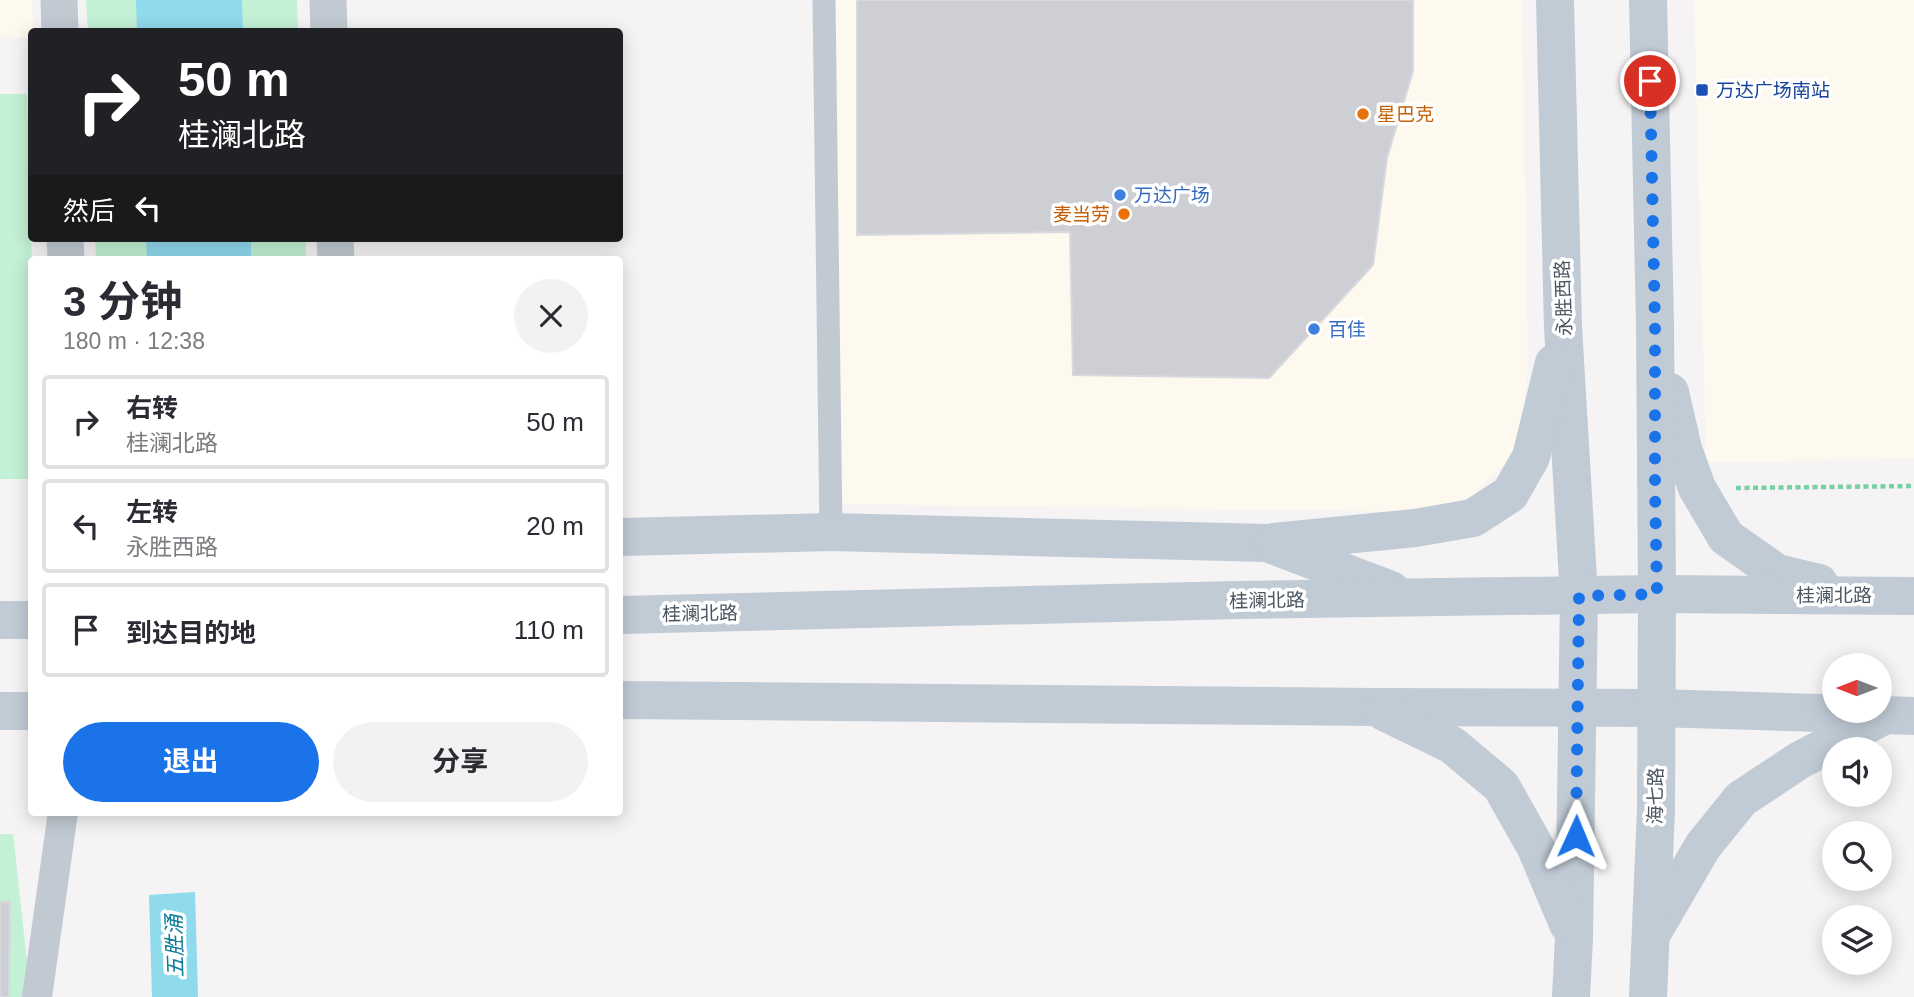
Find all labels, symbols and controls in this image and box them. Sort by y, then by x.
pin [1620,51,1680,111]
text: 50 m [178,52,290,106]
icon: right [63,56,154,147]
icon: arrive [1631,62,1669,100]
place label: 万达广场南站 [1716,80,1830,101]
marker: 万达广场南站 [1694,82,1710,98]
place label: 星巴克 [1377,104,1434,125]
marker: 星巴克 [1355,106,1371,122]
text: 桂澜北路 [178,117,306,153]
place label: 万达广场 [1134,185,1210,206]
marker: 万达广场 [1112,187,1128,203]
icon: left [129,189,167,227]
text: 然后 [63,196,115,226]
place label: 麦当劳 [1053,204,1110,225]
marker: 麦当劳 [1116,206,1132,222]
street label: 永胜西路 [1552,260,1575,336]
text: 3 分钟 [63,278,182,325]
button: close [514,279,588,353]
place label: 百佳 [1328,319,1366,340]
marker: 百佳 [1306,321,1322,337]
text: 180 m · 12:38 [63,328,205,354]
text: 右转 [126,393,178,423]
icon: right [67,403,105,441]
text: 50 m [526,407,584,437]
text: 桂澜北路 [126,430,218,456]
text: 左转 [126,497,178,527]
icon: left [67,507,105,545]
text: 20 m [526,511,584,541]
text: 永胜西路 [126,534,218,560]
street label: 桂澜北路 [1796,585,1872,606]
street label: 桂澜北路 [1229,589,1305,612]
street label: 桂澜北路 [662,602,738,625]
icon: arrive [67,611,105,649]
text: 110 m [514,615,584,645]
text: 到达目的地 [126,618,256,648]
north arrow [1822,653,1892,723]
map controls [1822,653,1892,975]
button: 退出 [63,722,319,802]
button: 分享 [333,722,588,802]
button: sound [1822,737,1892,807]
street label: 海七路 [1645,767,1666,825]
position arrow [1539,799,1613,873]
button: search [1822,821,1892,891]
button: layers [1822,905,1892,975]
water label: 五胜涌 [162,912,187,978]

